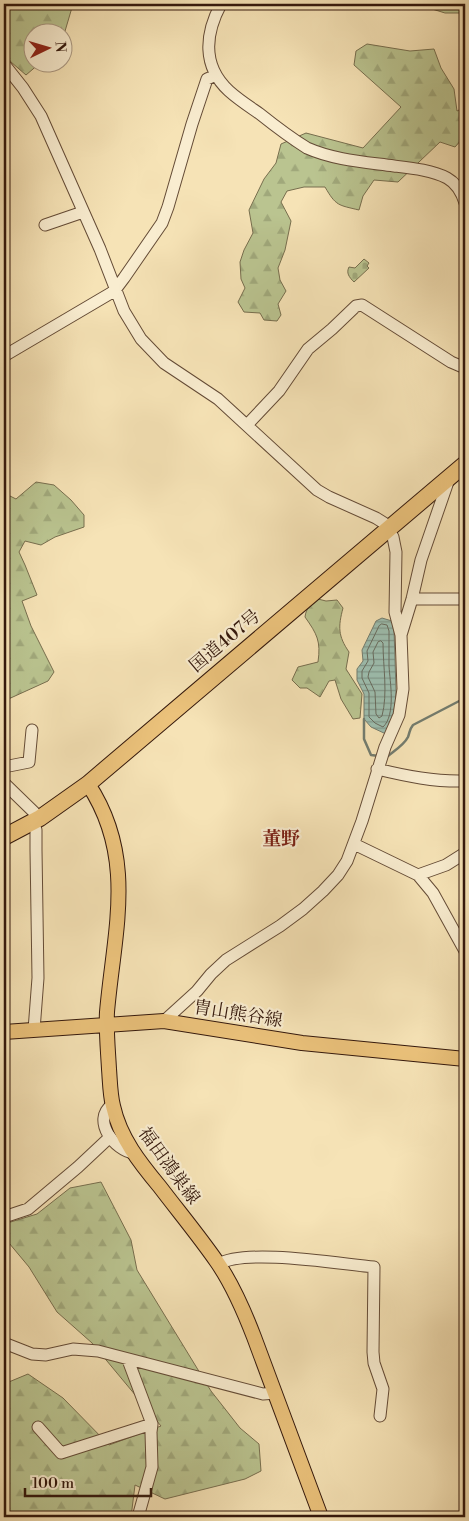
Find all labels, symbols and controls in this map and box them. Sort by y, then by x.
north arrow [22,22,72,72]
text: N [51,41,69,53]
street label: 国道407号 [185,605,265,677]
district label: 董野 [262,827,300,851]
street label: 胄山熊谷線 [192,996,284,1032]
street label: 福田鴻巣線 [133,1123,205,1209]
scale bar [25,1466,151,1498]
text: 100 m [32,1474,74,1493]

